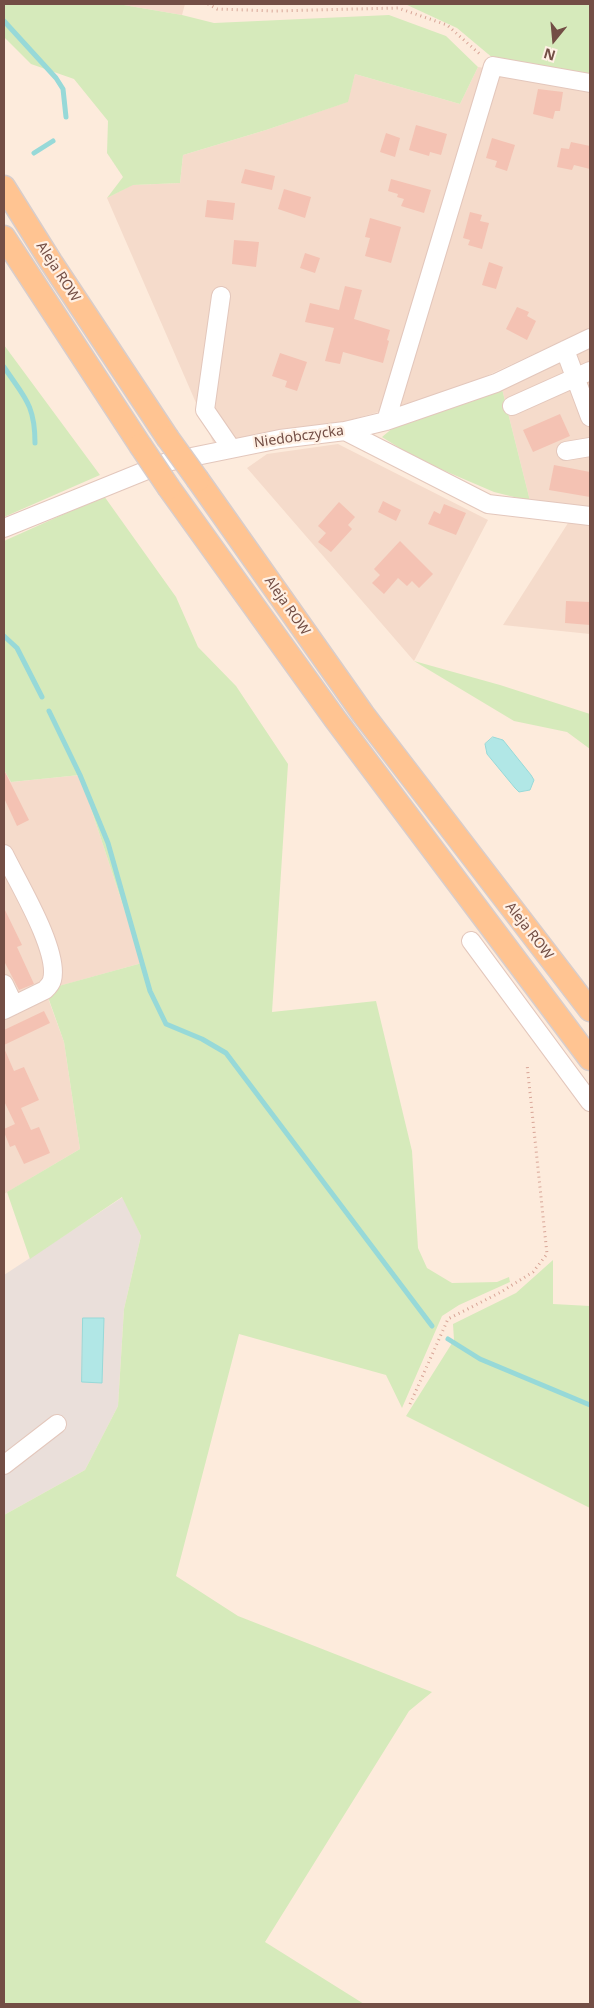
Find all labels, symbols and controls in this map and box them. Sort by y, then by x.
north arrow [529,15,579,65]
text: N [541,44,558,66]
street label: Aleja ROW [32,239,84,305]
street label: Niedobczycka [253,422,345,452]
street label: Aleja ROW [261,573,313,639]
street label: Aleja ROW [501,899,557,963]

